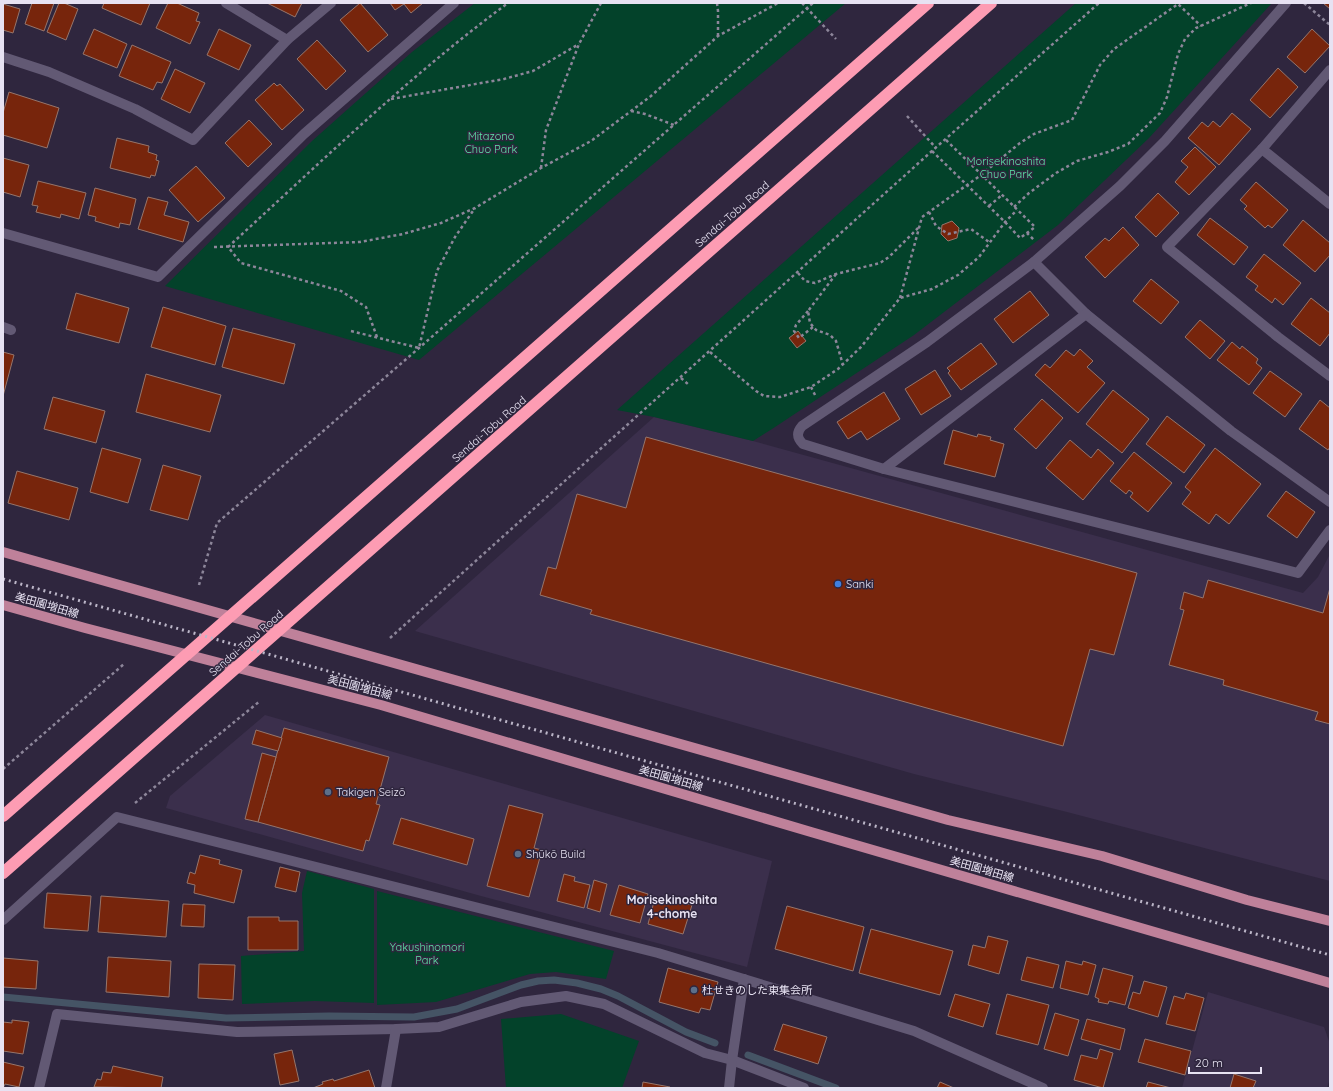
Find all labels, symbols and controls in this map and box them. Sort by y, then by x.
park label: Mitazono Chuo Park [465,129,517,156]
park label: Morisekinoshita Chuo Park [966,154,1046,181]
street label: Sendai-Tobu Road [692,178,772,250]
street label: Sendai-Tobu Road [449,393,529,465]
place label: Sanki [846,577,873,591]
marker: Sanki [833,579,843,589]
street label: 美田園増田線 [13,589,81,621]
street label: Sendai-Tobu Road [206,607,286,679]
street label: 美田園増田線 [326,672,394,702]
street label: 美田園増田線 [637,762,705,794]
place label: Takigen Seizō [336,785,406,799]
marker: Takigen Seizō [323,787,333,797]
place label: Shūkō Build [526,847,585,861]
marker: Shūkō Build [513,849,523,859]
street label: 美田園増田線 [948,853,1016,885]
district label: Morisekinoshita 4-chome [627,892,717,921]
park label: Yakushinomori Park [390,940,464,967]
place label: 杜せきのした東集会所 [702,983,813,997]
marker: 杜せきのした東集会所 [689,985,699,995]
scale bar [1189,1049,1261,1075]
text: 20 m [1195,1055,1223,1070]

